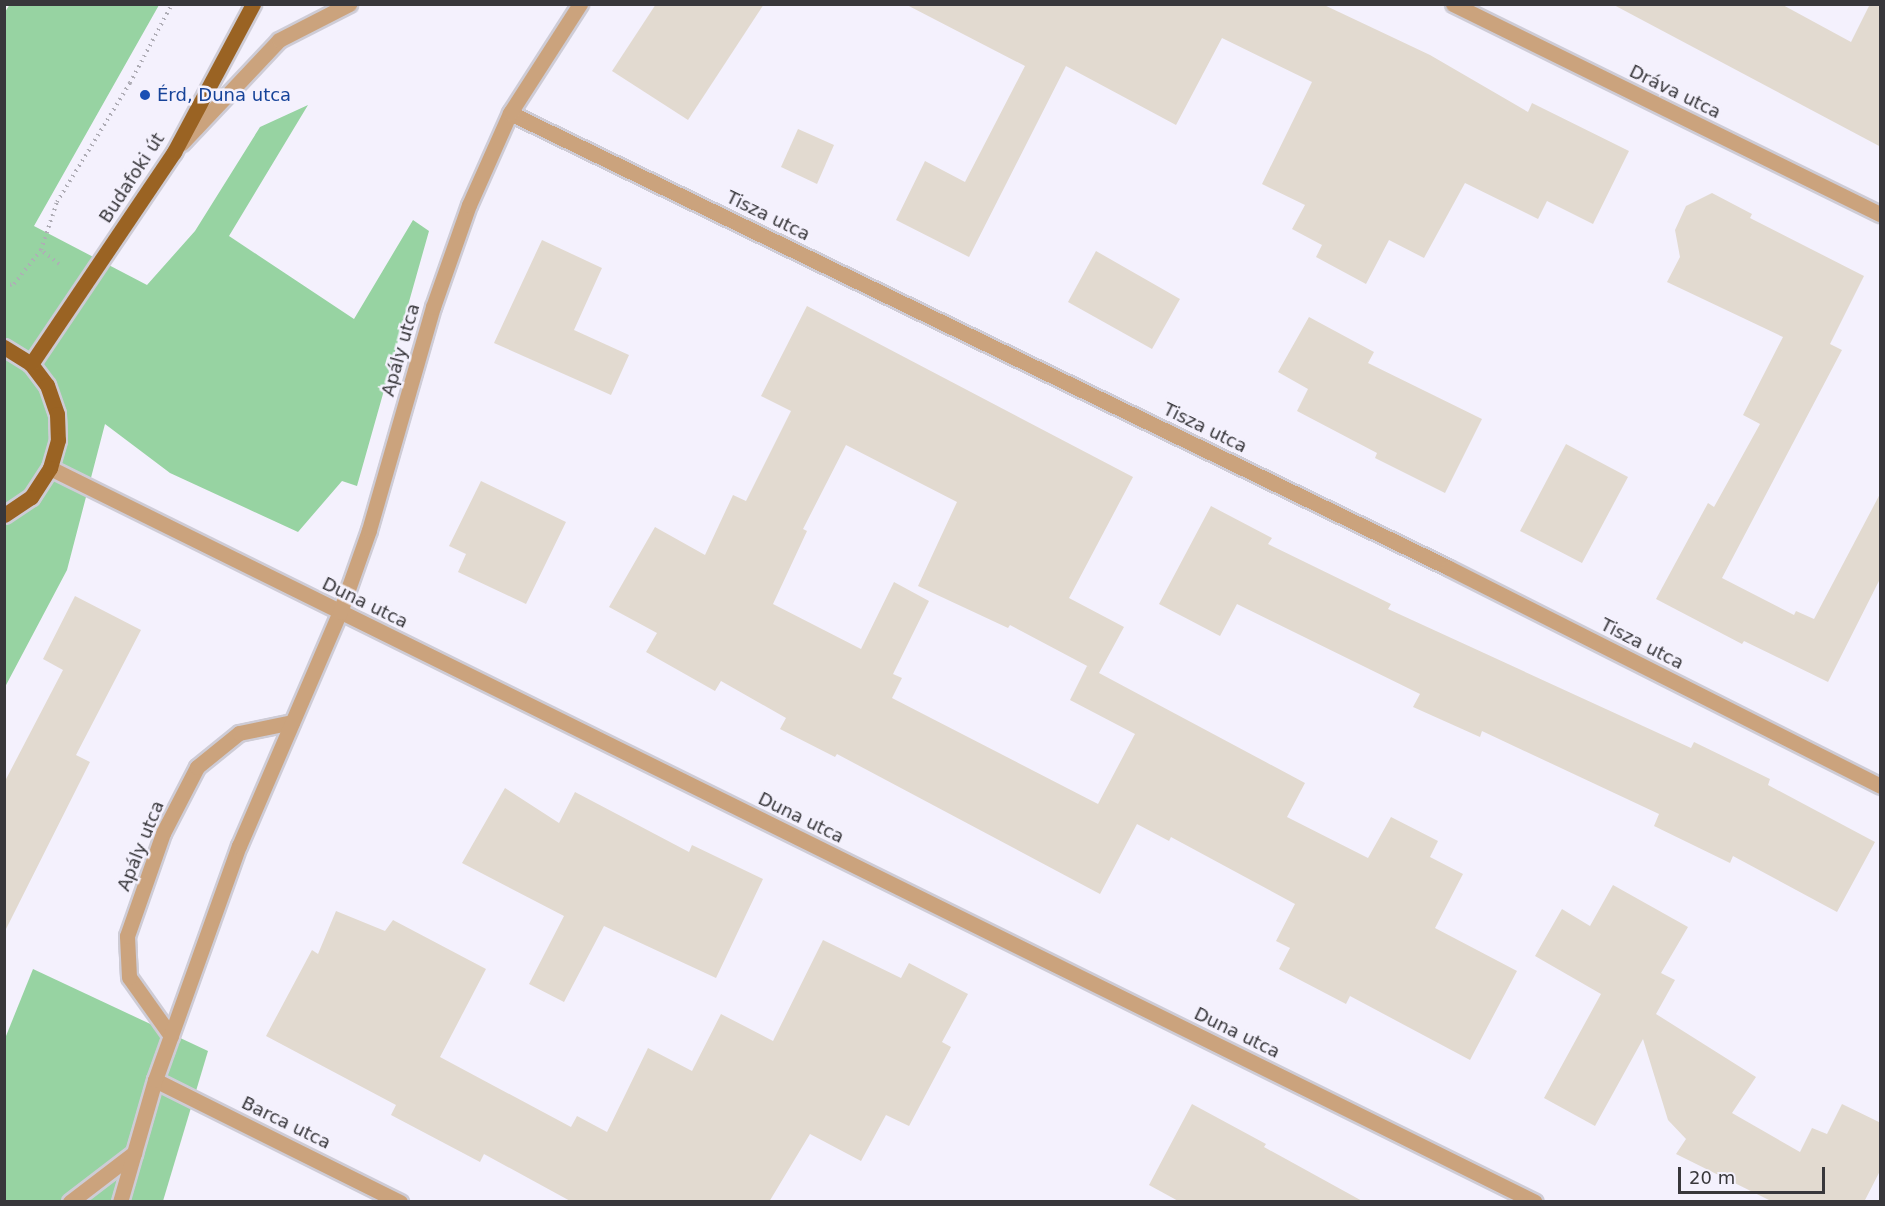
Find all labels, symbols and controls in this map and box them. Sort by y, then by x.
street label: Dráva utca [1626,61,1724,123]
place label: Érd, Duna utca [157,84,291,106]
marker: Érd, Duna utca [138,88,152,102]
street label: Budafoki út [95,129,169,227]
street label: Tisza utca [723,186,813,246]
street label: Apály utca [377,301,425,399]
street label: Tisza utca [1160,398,1250,458]
street label: Duna utca [319,573,411,633]
street label: Tisza utca [1597,614,1687,674]
street label: Duna utca [755,788,847,848]
street label: Apály utca [113,798,169,894]
street label: Duna utca [1191,1003,1283,1063]
street label: Barca utca [238,1092,334,1154]
scale bar [1681,1155,1828,1193]
text: 20 m [1689,1167,1735,1188]

